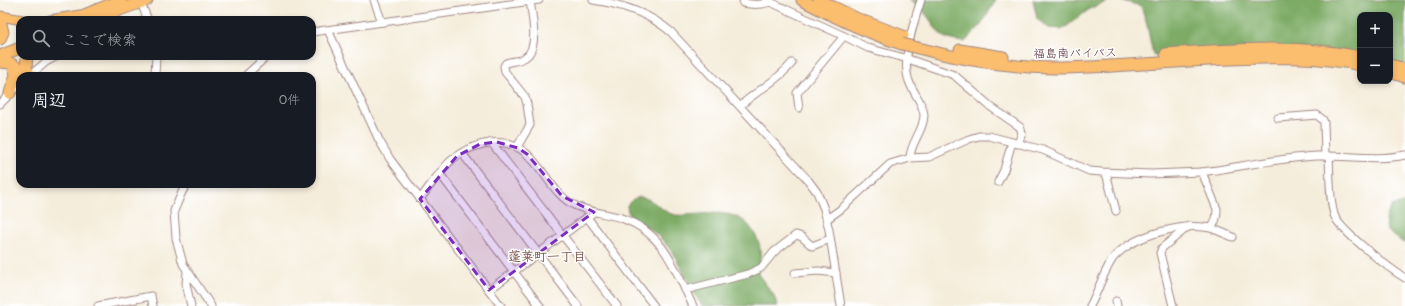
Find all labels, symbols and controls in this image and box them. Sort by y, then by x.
map controls [1357,12,1393,84]
button: + [1357,12,1393,48]
search box [16,16,316,60]
icon: search [30,27,52,49]
text: ここで検索 [62,29,137,49]
street label: 福島南バイパス [1033,43,1117,61]
button: − [1357,48,1393,84]
text: 周辺 [32,88,66,110]
text: 0件 [279,90,300,107]
district label: 蓬莱町一丁目 [508,247,586,264]

